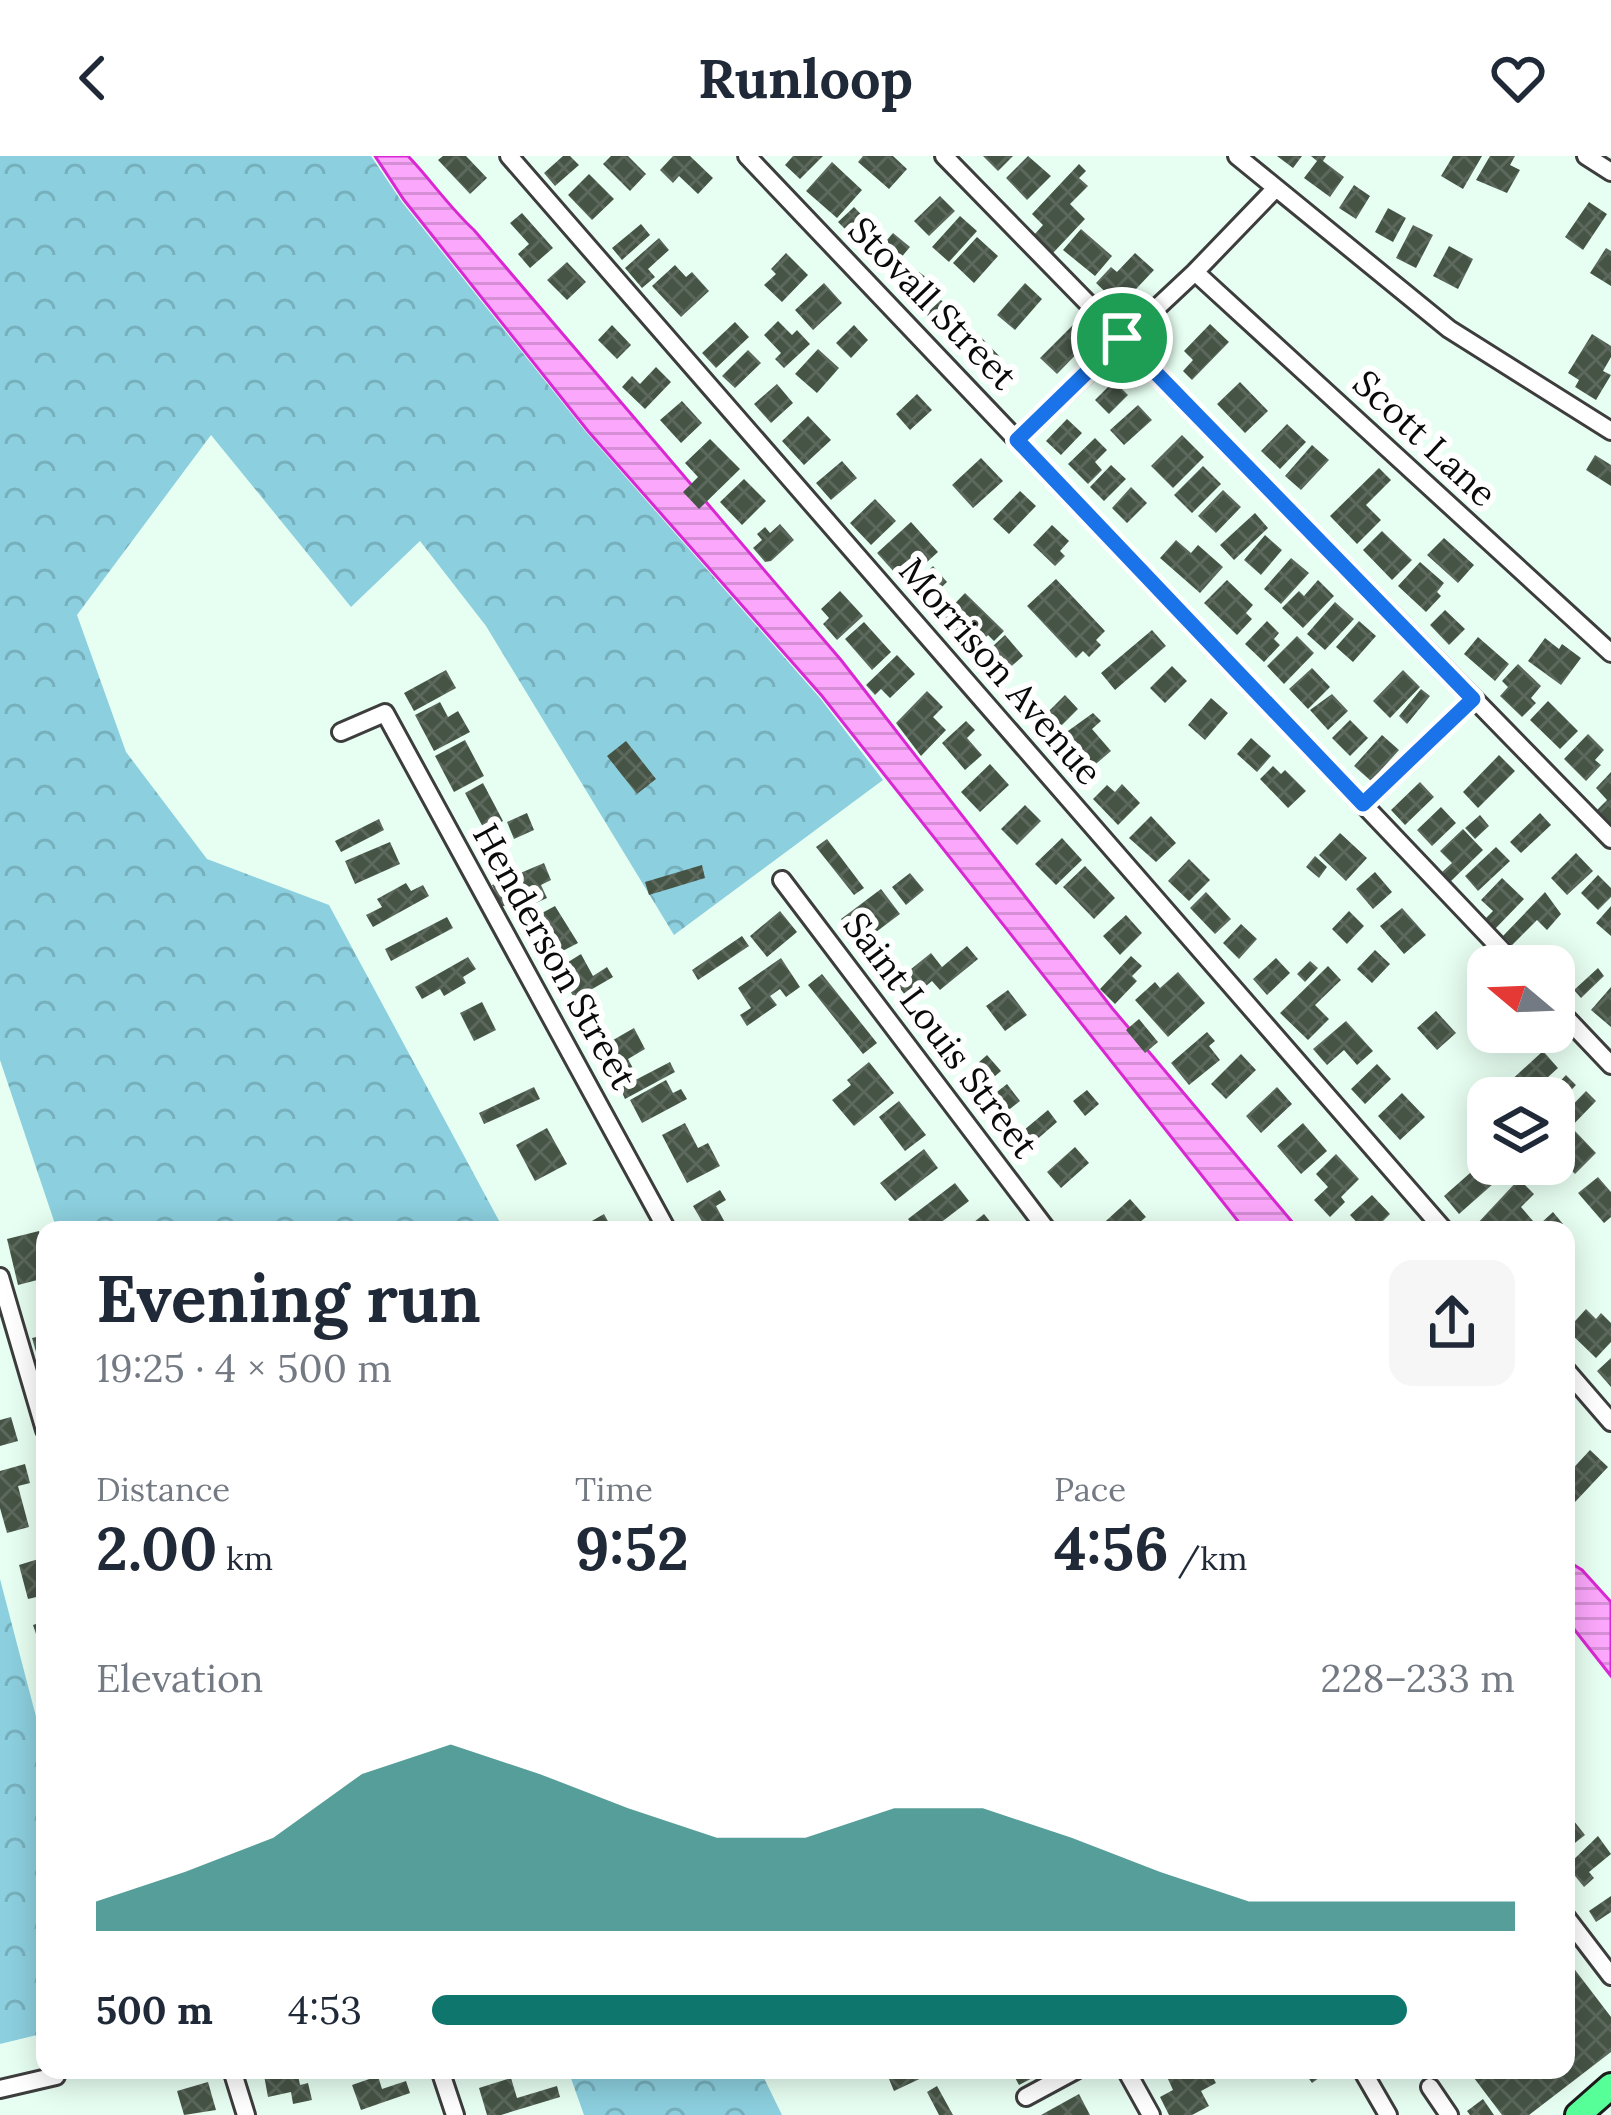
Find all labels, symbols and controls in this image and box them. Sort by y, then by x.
text: Runloop [698,44,913,113]
icon: back [60,45,126,111]
icon: heart [1485,45,1551,111]
street label: Stovall Street [839,207,1027,399]
pin [1071,287,1173,389]
icon: arrive [1089,305,1155,371]
street label: Scott Lane [1344,360,1506,516]
street label: Morrison Avenue [890,548,1112,794]
street label: Henderson Street [463,815,647,1097]
street label: Saint Louis Street [834,903,1048,1167]
north arrow [1467,945,1575,1053]
map controls [1467,945,1575,1185]
button: layers [1467,1077,1575,1185]
text: Evening run [96,1256,481,1340]
button: share [1389,1260,1515,1386]
text: 19:25 · 4 × 500 m [96,1343,392,1393]
text: Distance [96,1468,230,1510]
text: Time [575,1468,653,1510]
text: Pace [1054,1468,1126,1510]
text: 2.00 [96,1510,217,1586]
text: 9:52 [575,1510,689,1586]
text: 4:56 [1054,1510,1169,1586]
text: km [217,1537,273,1579]
text: /km [1169,1537,1247,1579]
text: Elevation [96,1653,264,1703]
text: 228–233 m [1321,1653,1515,1703]
text: 500 m [96,1985,213,2035]
text: 4:53 [288,1985,362,2035]

